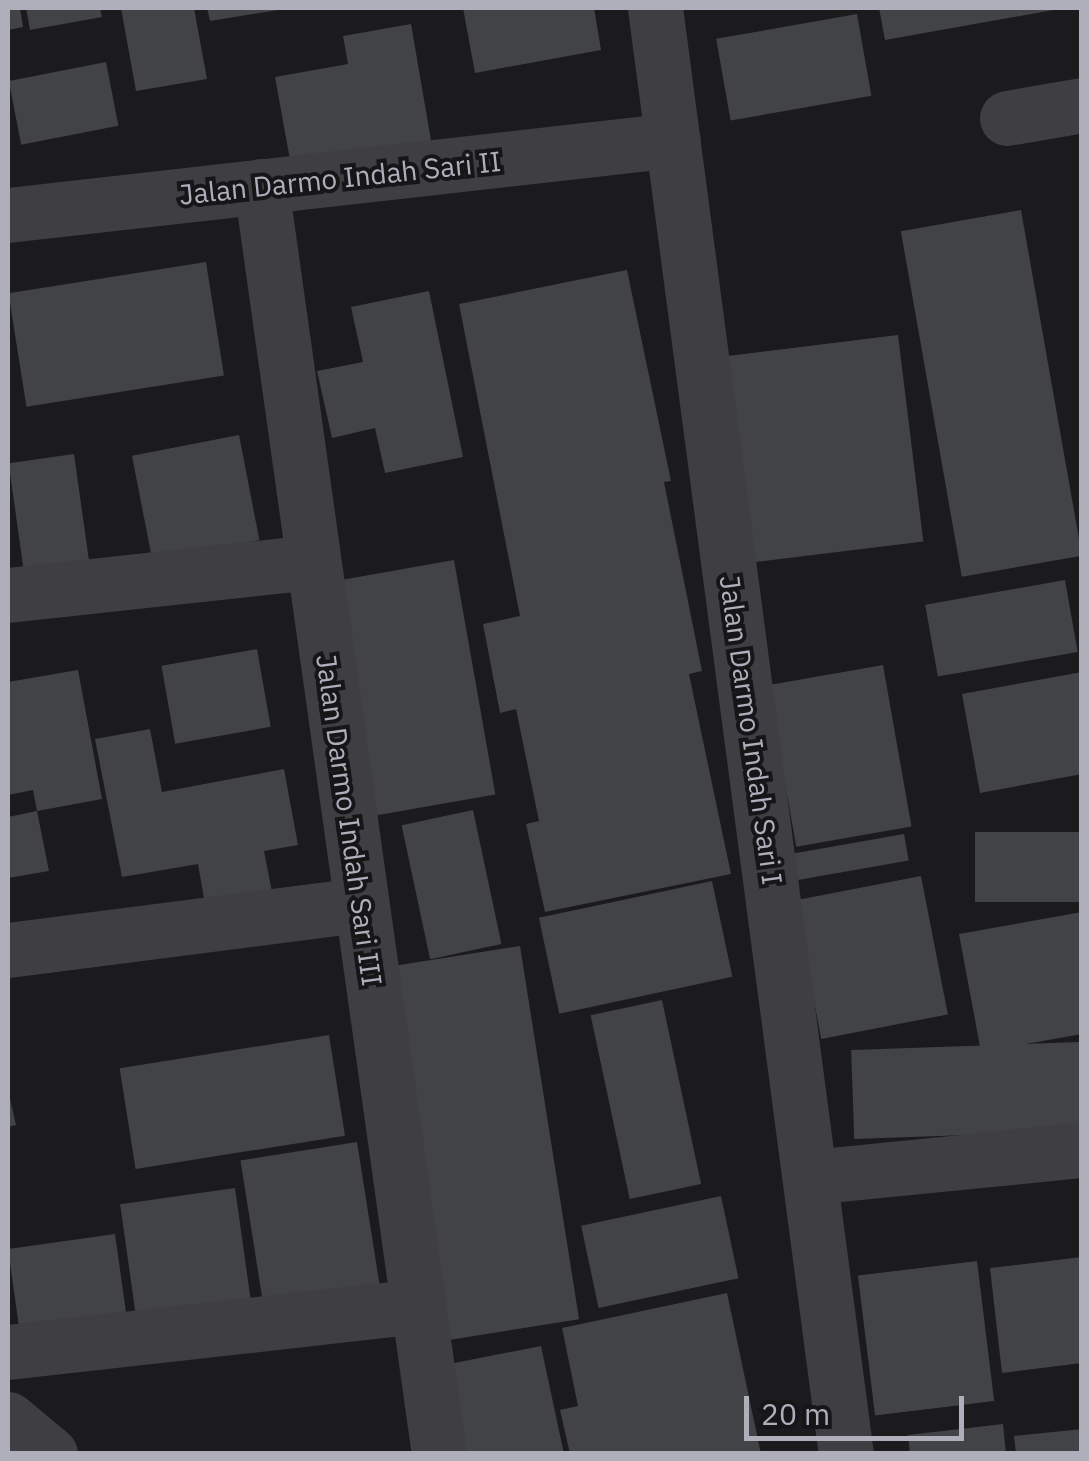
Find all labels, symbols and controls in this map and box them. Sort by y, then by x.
street label: Jalan Darmo Indah Sari II [177,144,503,212]
street label: Jalan Darmo Indah Sari I [713,573,789,887]
street label: Jalan Darmo Indah Sari III [309,652,389,988]
scale bar [749,1376,969,1438]
text: 20 m [761,1394,830,1433]

